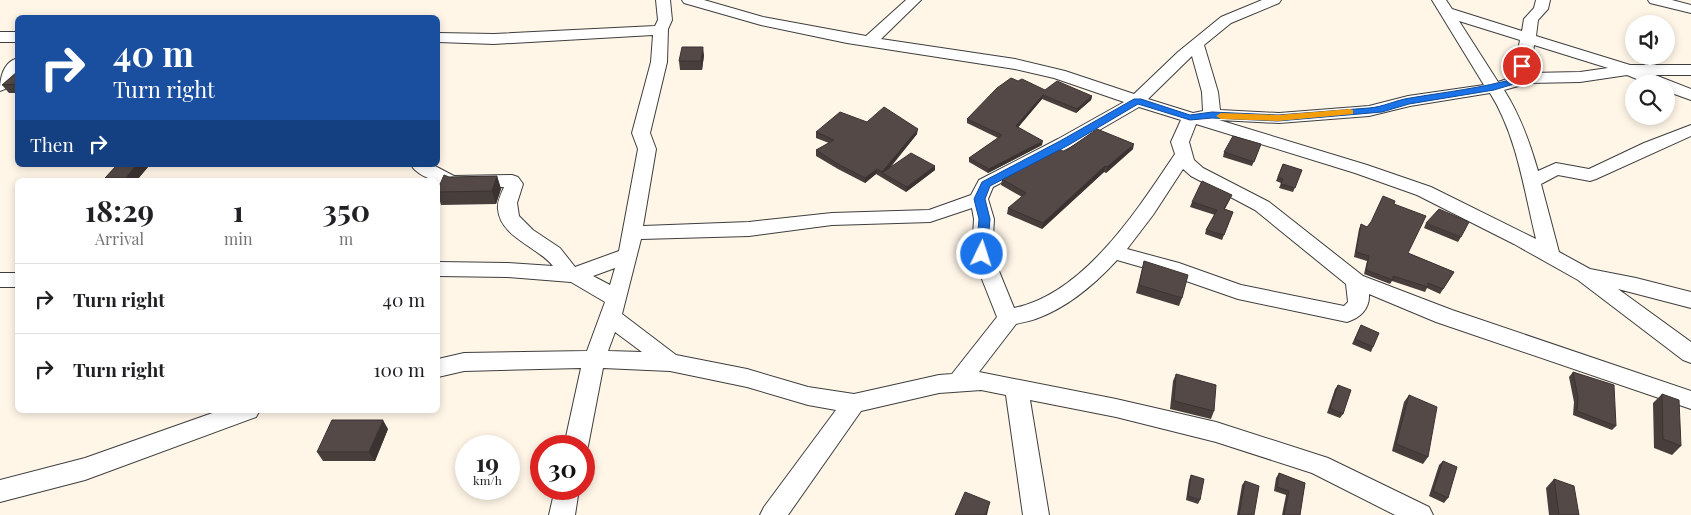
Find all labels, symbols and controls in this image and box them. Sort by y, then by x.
map controls [1625,15,1675,125]
button: sound [1625,15,1675,65]
text: 40 m [113,29,194,76]
icon: right [30,35,95,100]
pin [1501,45,1543,87]
icon: arrive [1508,52,1536,80]
text: Turn right [113,74,215,104]
button: search [1625,75,1675,125]
icon: right [84,130,112,158]
text: Then [30,131,74,157]
text: 18:29 [85,190,154,230]
text: 1 [233,190,244,230]
text: 350 [322,190,370,230]
position arrow [955,227,1007,279]
text: Arrival [95,228,144,249]
text: min [224,228,252,249]
text: m [339,228,353,249]
icon: right [30,285,58,313]
text: Turn right [73,286,165,312]
text: 40 m [383,286,425,312]
icon: right [30,355,58,383]
text: Turn right [73,356,165,382]
text: 100 m [374,356,425,382]
speed limit sign: 30 [530,435,595,500]
text: 19 [476,445,499,478]
text: km/h [473,472,502,488]

